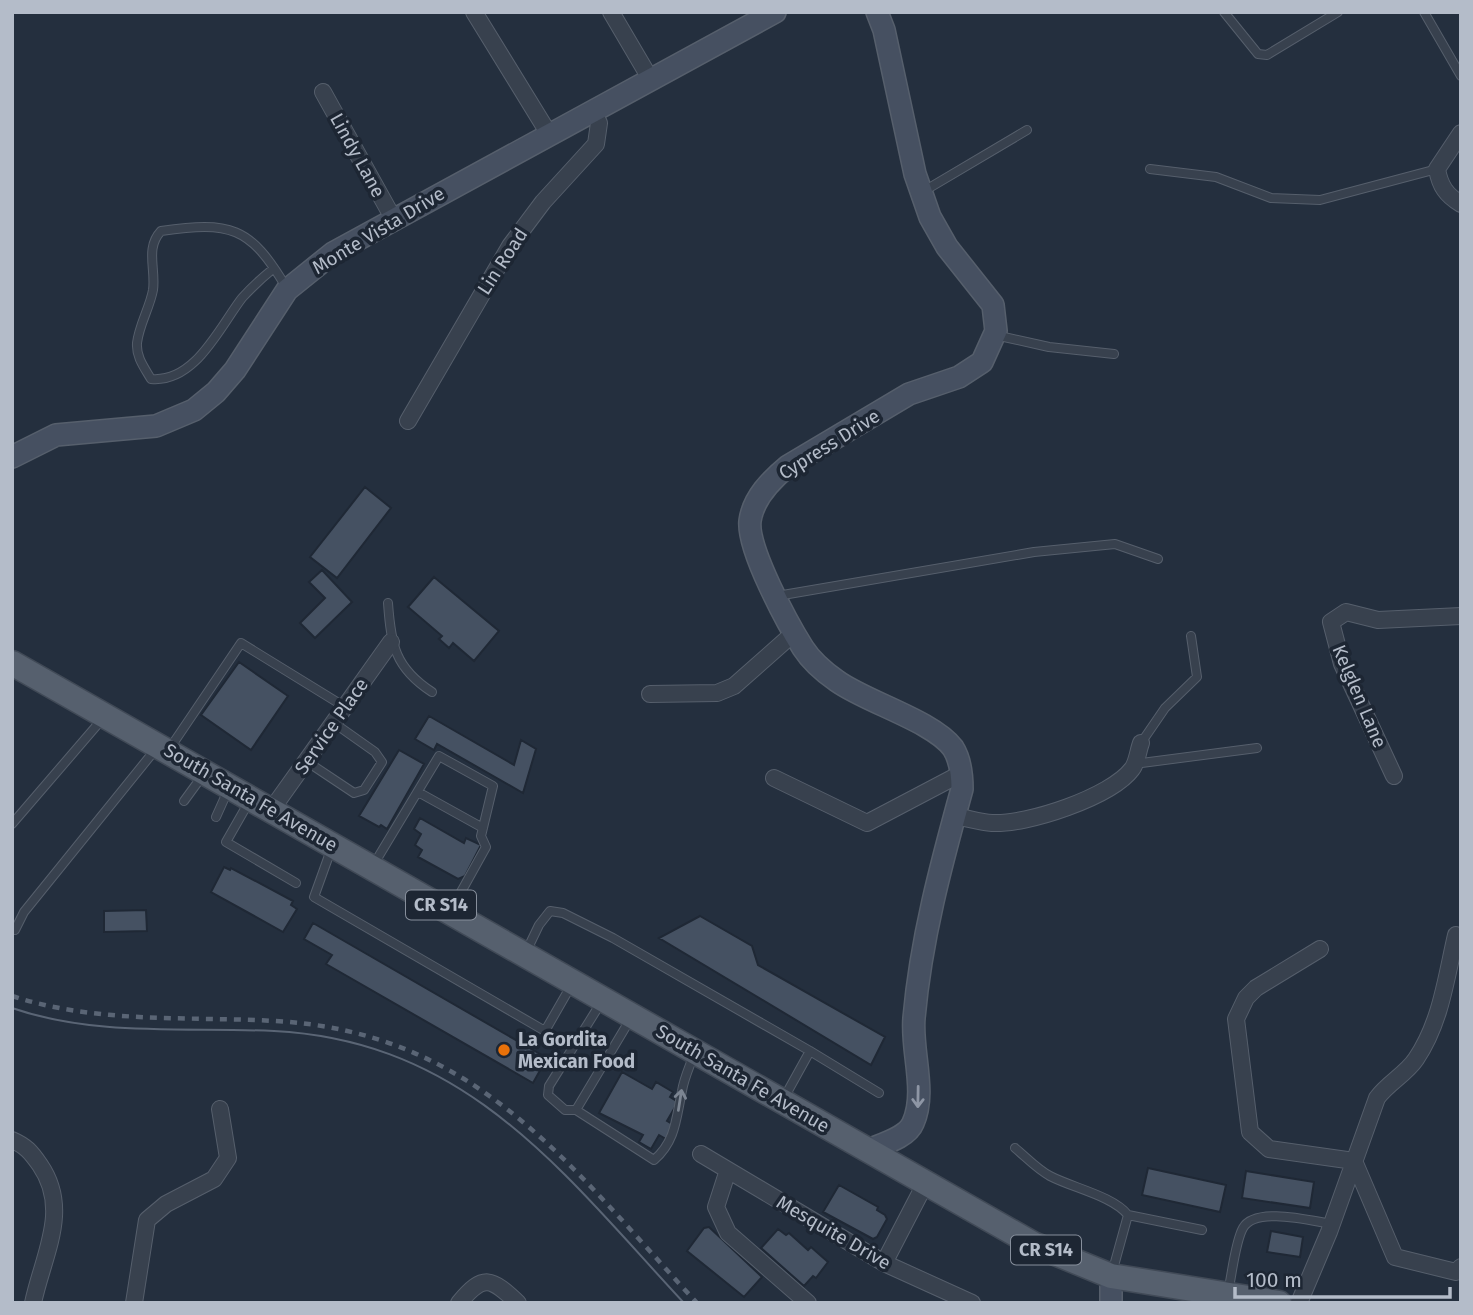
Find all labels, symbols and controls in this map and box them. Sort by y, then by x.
street label: Lindy Lane [325,109,390,201]
street label: Monte Vista Drive [308,182,449,279]
street label: Lin Road [472,224,532,299]
street label: Cypress Drive [775,404,884,485]
street label: Kelglen Lane [1327,641,1392,751]
street label: Service Place [290,674,373,779]
street label: South Santa Fe Avenue [160,738,342,857]
road number: CR S14 [406,890,476,920]
street label: South Santa Fe Avenue [652,1019,834,1138]
place label: La Gordita Mexican Food [518,1028,635,1073]
marker: La Gordita Mexican Food [496,1042,512,1058]
one-way arrow [911,1085,924,1108]
one-way arrow [674,1089,687,1112]
street label: Mesquite Drive [772,1190,895,1274]
road number: CR S14 [1011,1236,1081,1265]
scale bar [1235,1256,1450,1300]
text: 100 m [1246,1267,1302,1293]

